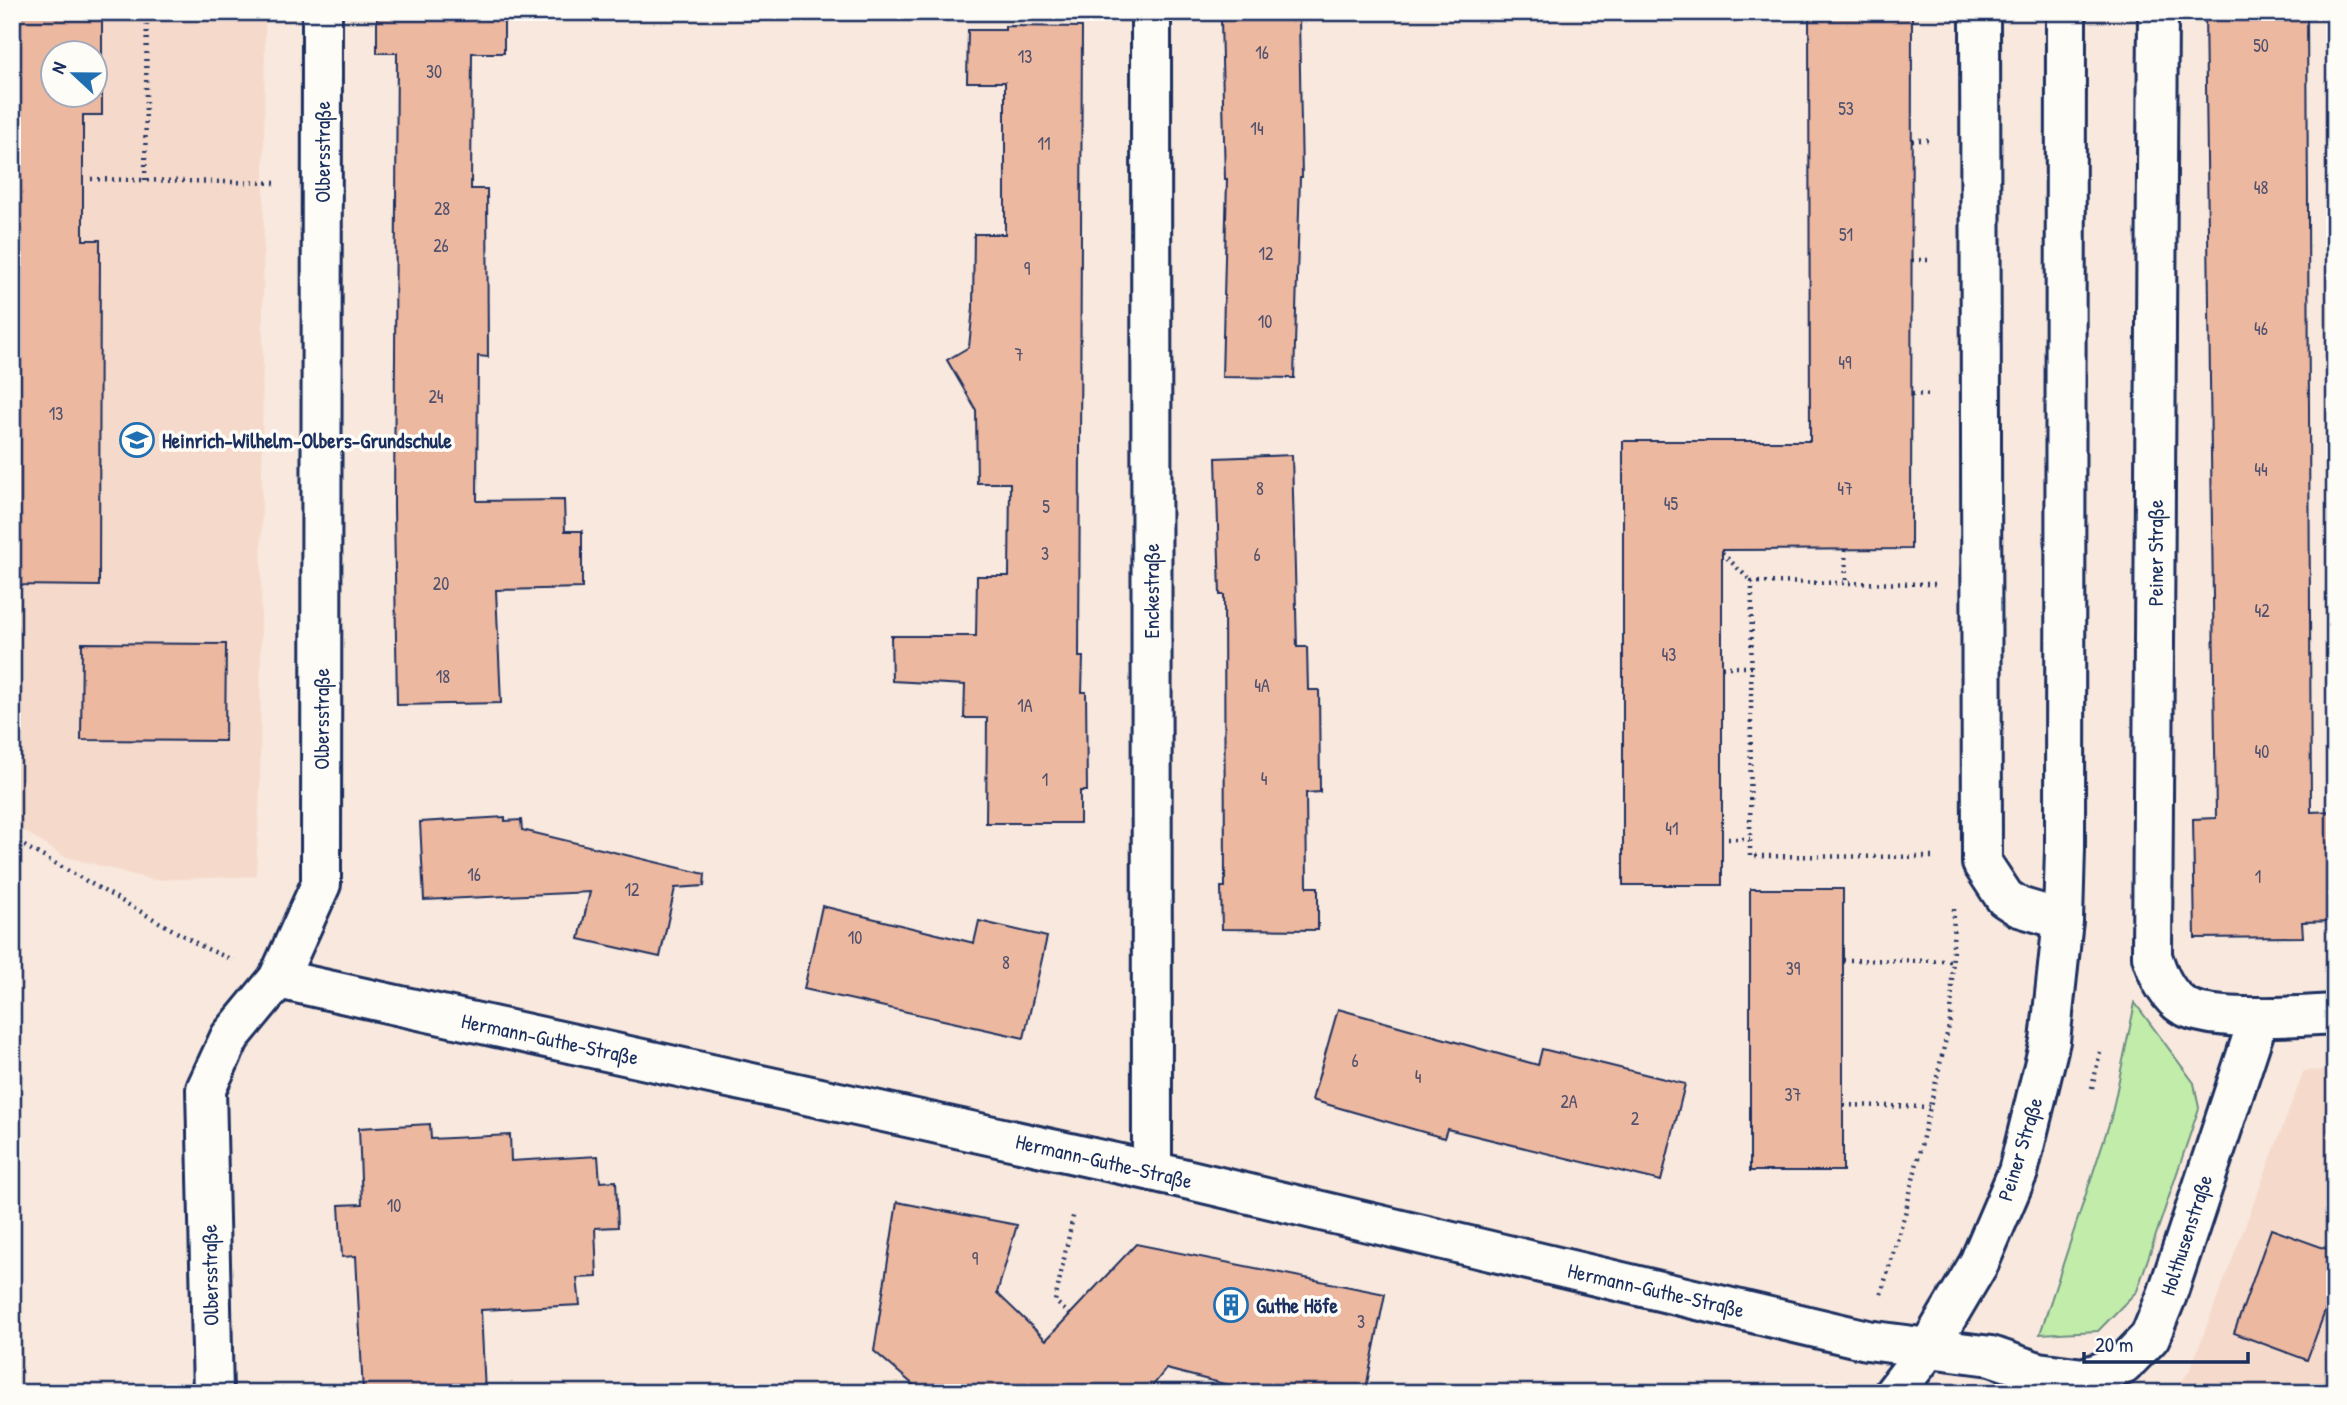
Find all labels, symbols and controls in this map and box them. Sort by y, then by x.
house number: 50 [2253,33,2269,58]
north arrow [38,38,108,108]
house number: 16 [1255,40,1269,65]
house number: 13 [1018,44,1032,69]
text: N [44,58,72,77]
house number: 30 [426,59,442,84]
house number: 53 [1838,96,1854,121]
street label: Olbersstraße [308,101,337,203]
house number: 14 [1250,116,1264,141]
house number: 11 [1037,131,1051,156]
house number: 48 [2254,175,2268,200]
house number: 28 [434,196,450,221]
house number: 51 [1839,222,1853,247]
house number: 26 [433,233,449,258]
house number: 12 [1259,241,1274,266]
house number: 9 [1024,256,1031,281]
house number: 10 [1258,309,1272,334]
house number: 46 [2254,316,2268,341]
house number: 7 [1015,342,1024,367]
house number: 49 [1838,350,1852,375]
house number: 24 [428,384,444,409]
house number: 13 [49,401,63,426]
school or university icon: Heinrich-Wilhelm-Olbers-Grundschule [118,421,156,459]
place label: Heinrich-Wilhelm-Olbers-Grundschule [162,426,453,455]
house number: 44 [2254,457,2268,482]
house number: 8 [1256,476,1264,501]
house number: 47 [1837,476,1853,501]
house number: 45 [1664,491,1679,516]
house number: 5 [1042,494,1050,519]
street label: Peiner Straße [2141,500,2170,606]
house number: 3 [1041,541,1049,566]
house number: 6 [1253,542,1261,567]
street label: Enckestraße [1137,543,1166,639]
house number: 20 [433,571,449,596]
house number: 42 [2254,598,2270,623]
house number: 43 [1662,642,1676,667]
house number: 18 [436,664,450,689]
street label: Olbersstraße [307,668,336,770]
house number: 4A [1254,673,1270,698]
house number: 1A [1017,693,1033,718]
house number: 40 [2255,739,2269,764]
house number: 4 [1261,766,1268,791]
house number: 1 [1042,767,1048,792]
house number: 41 [1665,816,1679,841]
house number: 16 [467,862,481,887]
house number: 1 [2255,864,2261,889]
house number: 12 [625,877,640,902]
house number: 10 [848,925,862,950]
house number: 8 [1002,950,1010,975]
house number: 39 [1786,956,1801,981]
street label: Hermann-Guthe-Straße [459,1006,641,1072]
house number: 6 [1351,1048,1359,1073]
house number: 4 [1415,1064,1422,1089]
house number: 37 [1785,1082,1802,1107]
house number: 2A [1560,1089,1578,1114]
street label: Peiner Straße [1991,1094,2049,1204]
house number: 2 [1631,1106,1640,1131]
street label: Hermann-Guthe-Straße [1013,1127,1195,1195]
street label: Holthusenstraße [2153,1171,2219,1299]
house number: 10 [387,1193,401,1218]
street label: Olbersstraße [195,1224,225,1326]
house number: 9 [972,1246,979,1271]
street label: Hermann-Guthe-Straße [1565,1256,1747,1324]
building icon: Guthe Höfe [1212,1286,1250,1324]
place label: Guthe Höfe [1256,1291,1339,1320]
house number: 3 [1357,1309,1365,1334]
scale bar [2084,1321,2249,1365]
text: 20 m [2095,1330,2133,1359]

